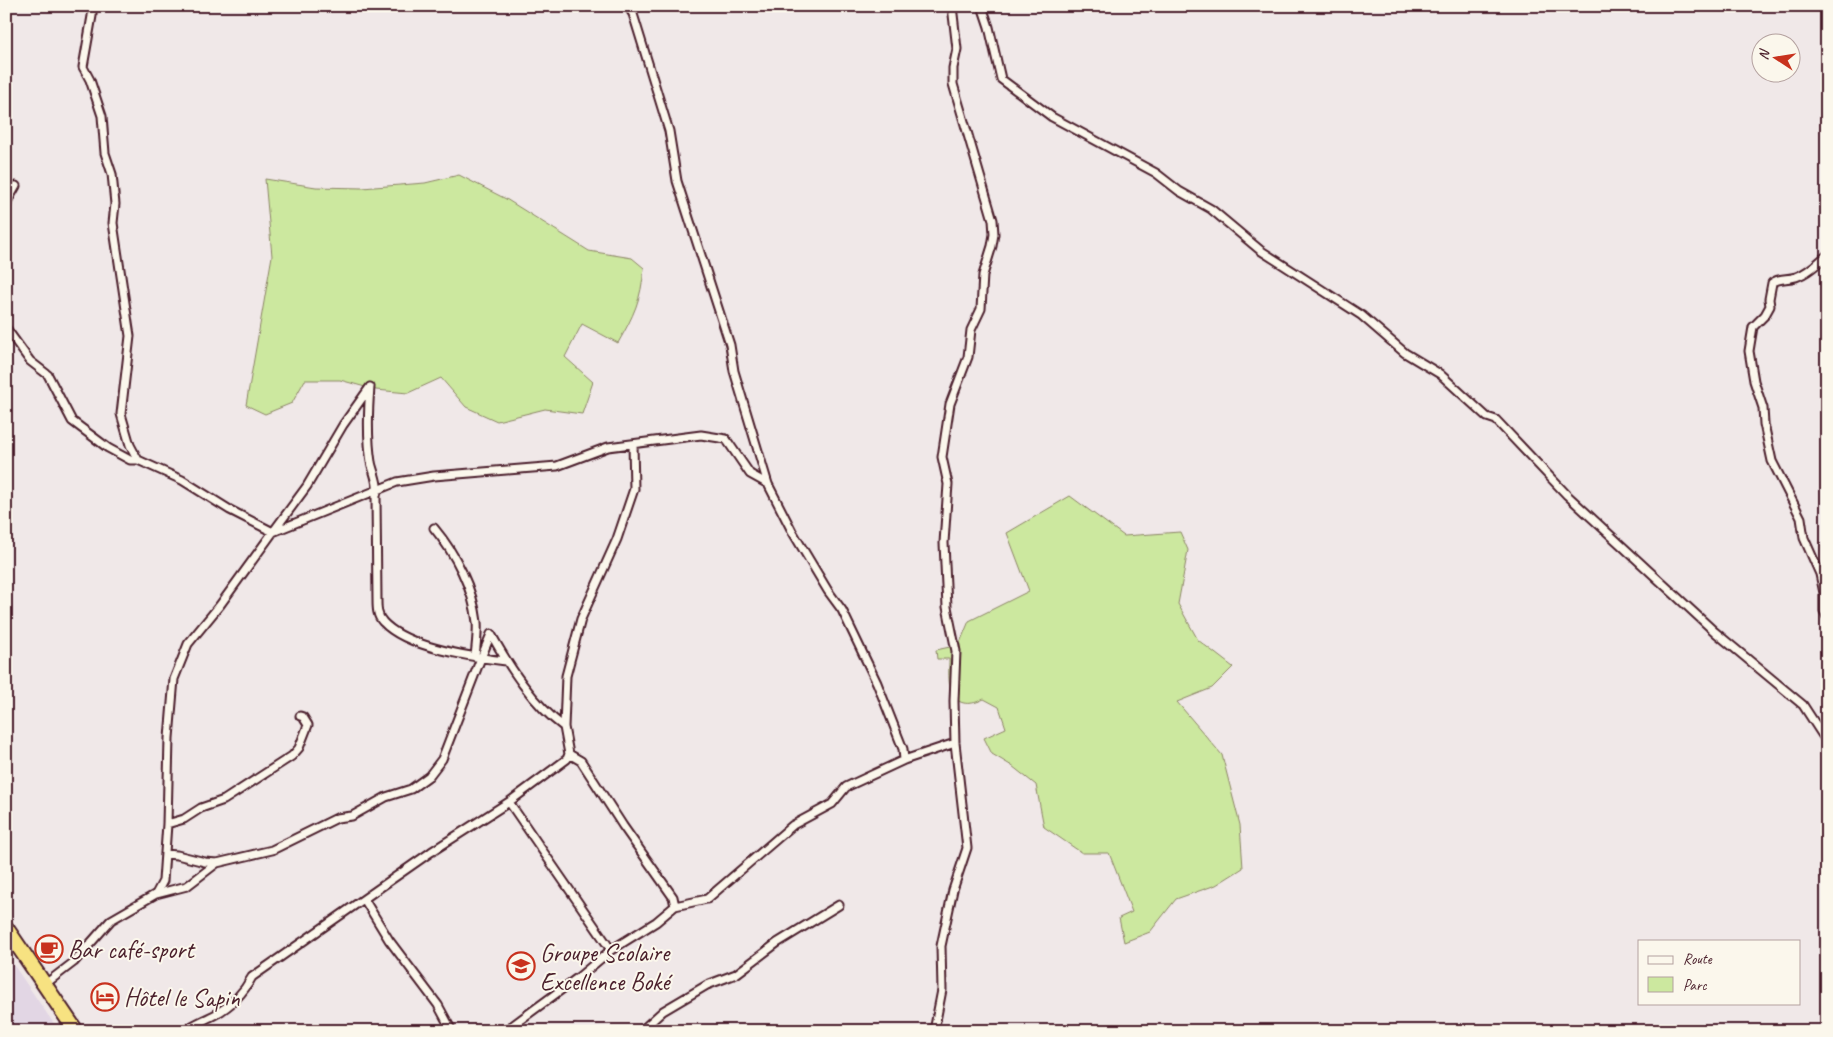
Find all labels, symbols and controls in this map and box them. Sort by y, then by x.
north arrow [1750,32,1800,82]
text: N [1755,47,1773,61]
cafe icon: Bar café-sport [34,934,64,964]
place label: Bar café-sport [68,934,196,966]
place label: Groupe Scolaire Excellence Boké [540,937,673,998]
legend [1638,940,1800,1004]
text: Route [1683,950,1713,969]
school or university icon: Groupe Scolaire Excellence Boké [506,951,536,981]
text: Parc [1683,976,1707,995]
hotel icon: Hôtel le Sapin [90,982,120,1012]
place label: Hôtel le Sapin [124,982,241,1014]

